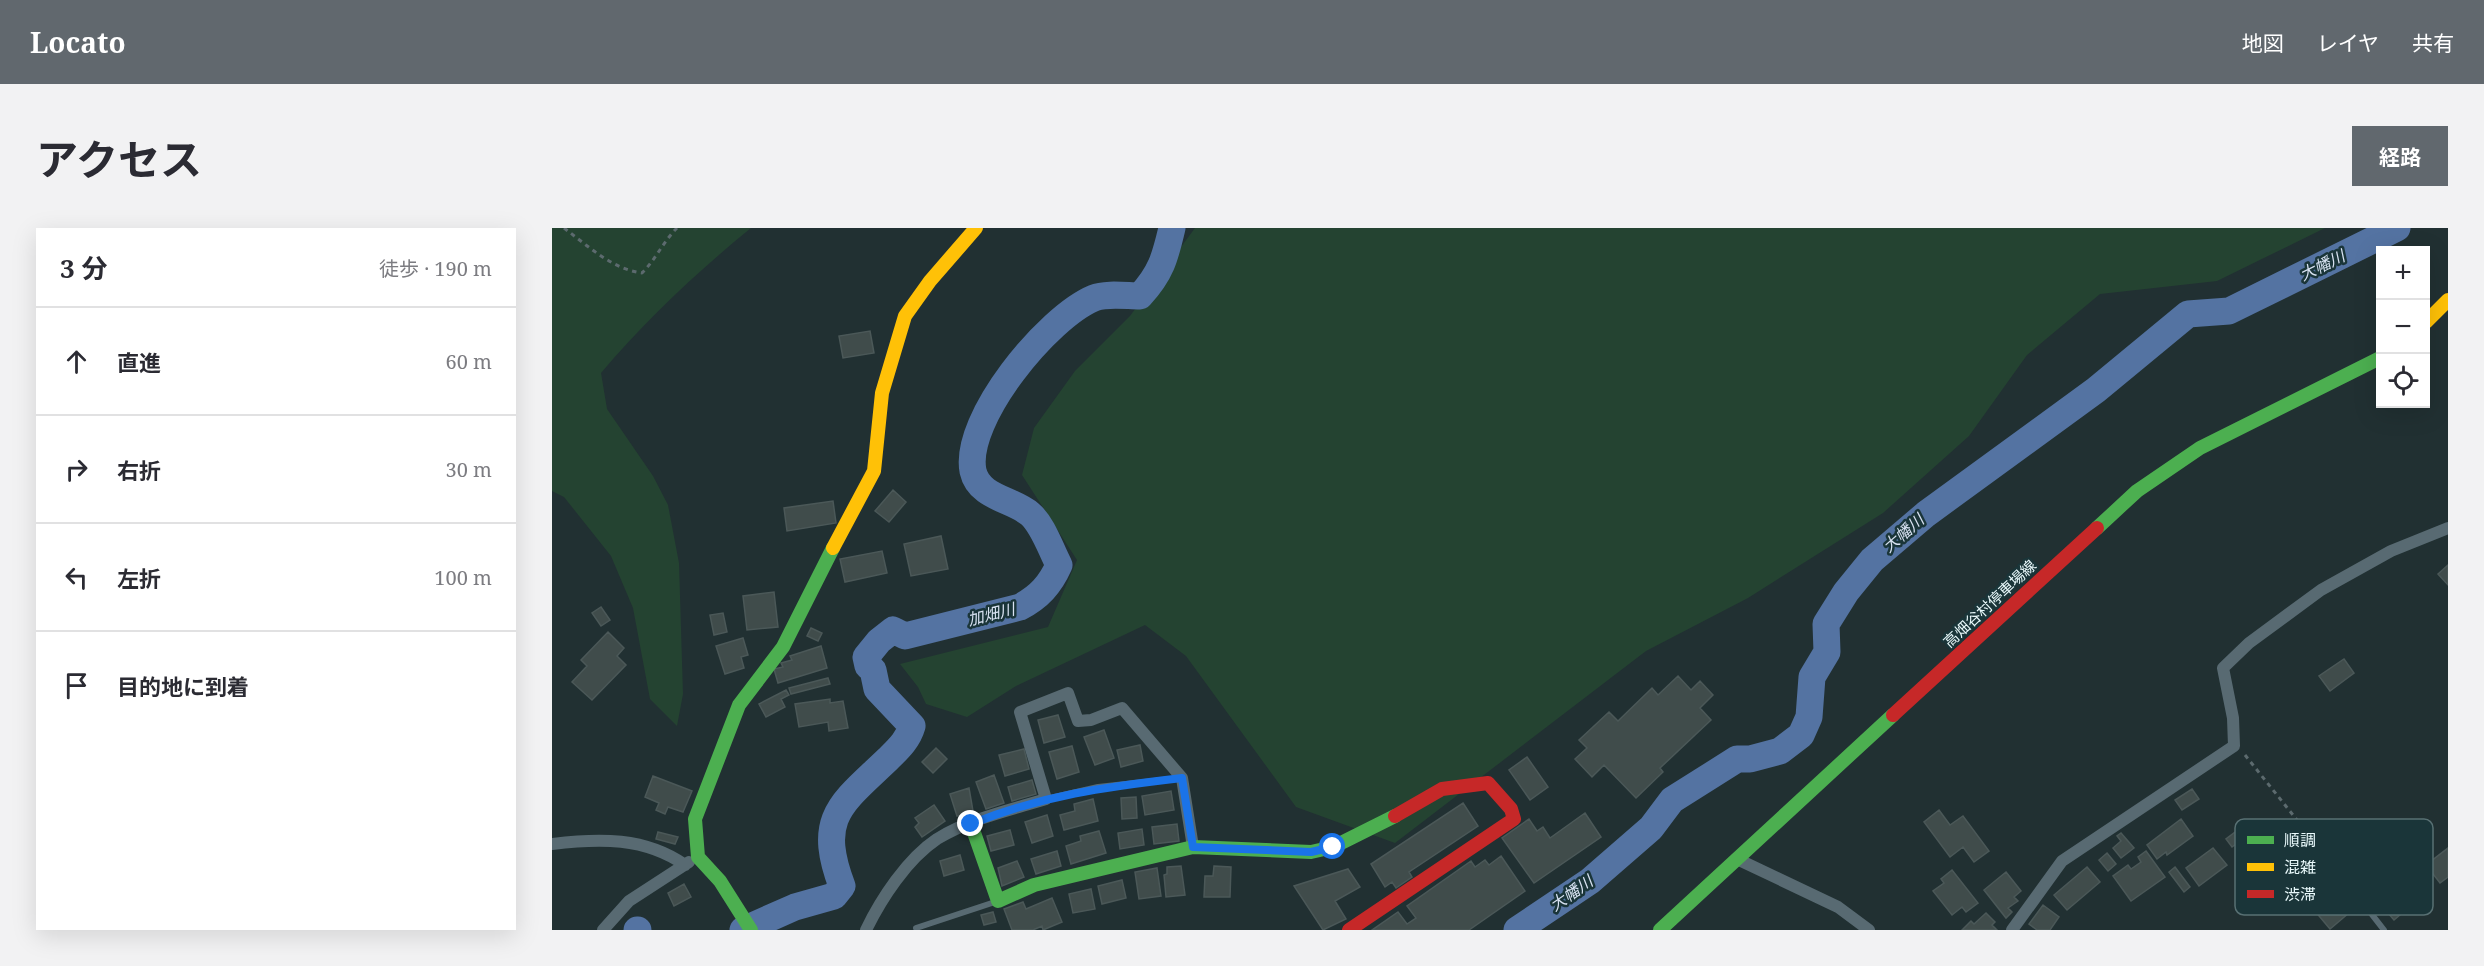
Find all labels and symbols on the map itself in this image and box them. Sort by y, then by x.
water label: 大幡川 [2296,244,2350,285]
water label: 大幡川 [1878,508,1930,557]
street label: 高畑谷村停車場線 [1939,555,2040,652]
water label: 加畑川 [965,597,1019,630]
route end [957,810,983,836]
legend [2235,819,2433,915]
text: 順調 [2284,829,2316,851]
route start [1319,833,1345,859]
text: 混雑 [2284,856,2316,878]
water label: 大幡川 [1545,869,1599,916]
text: 渋滞 [2284,883,2316,905]

